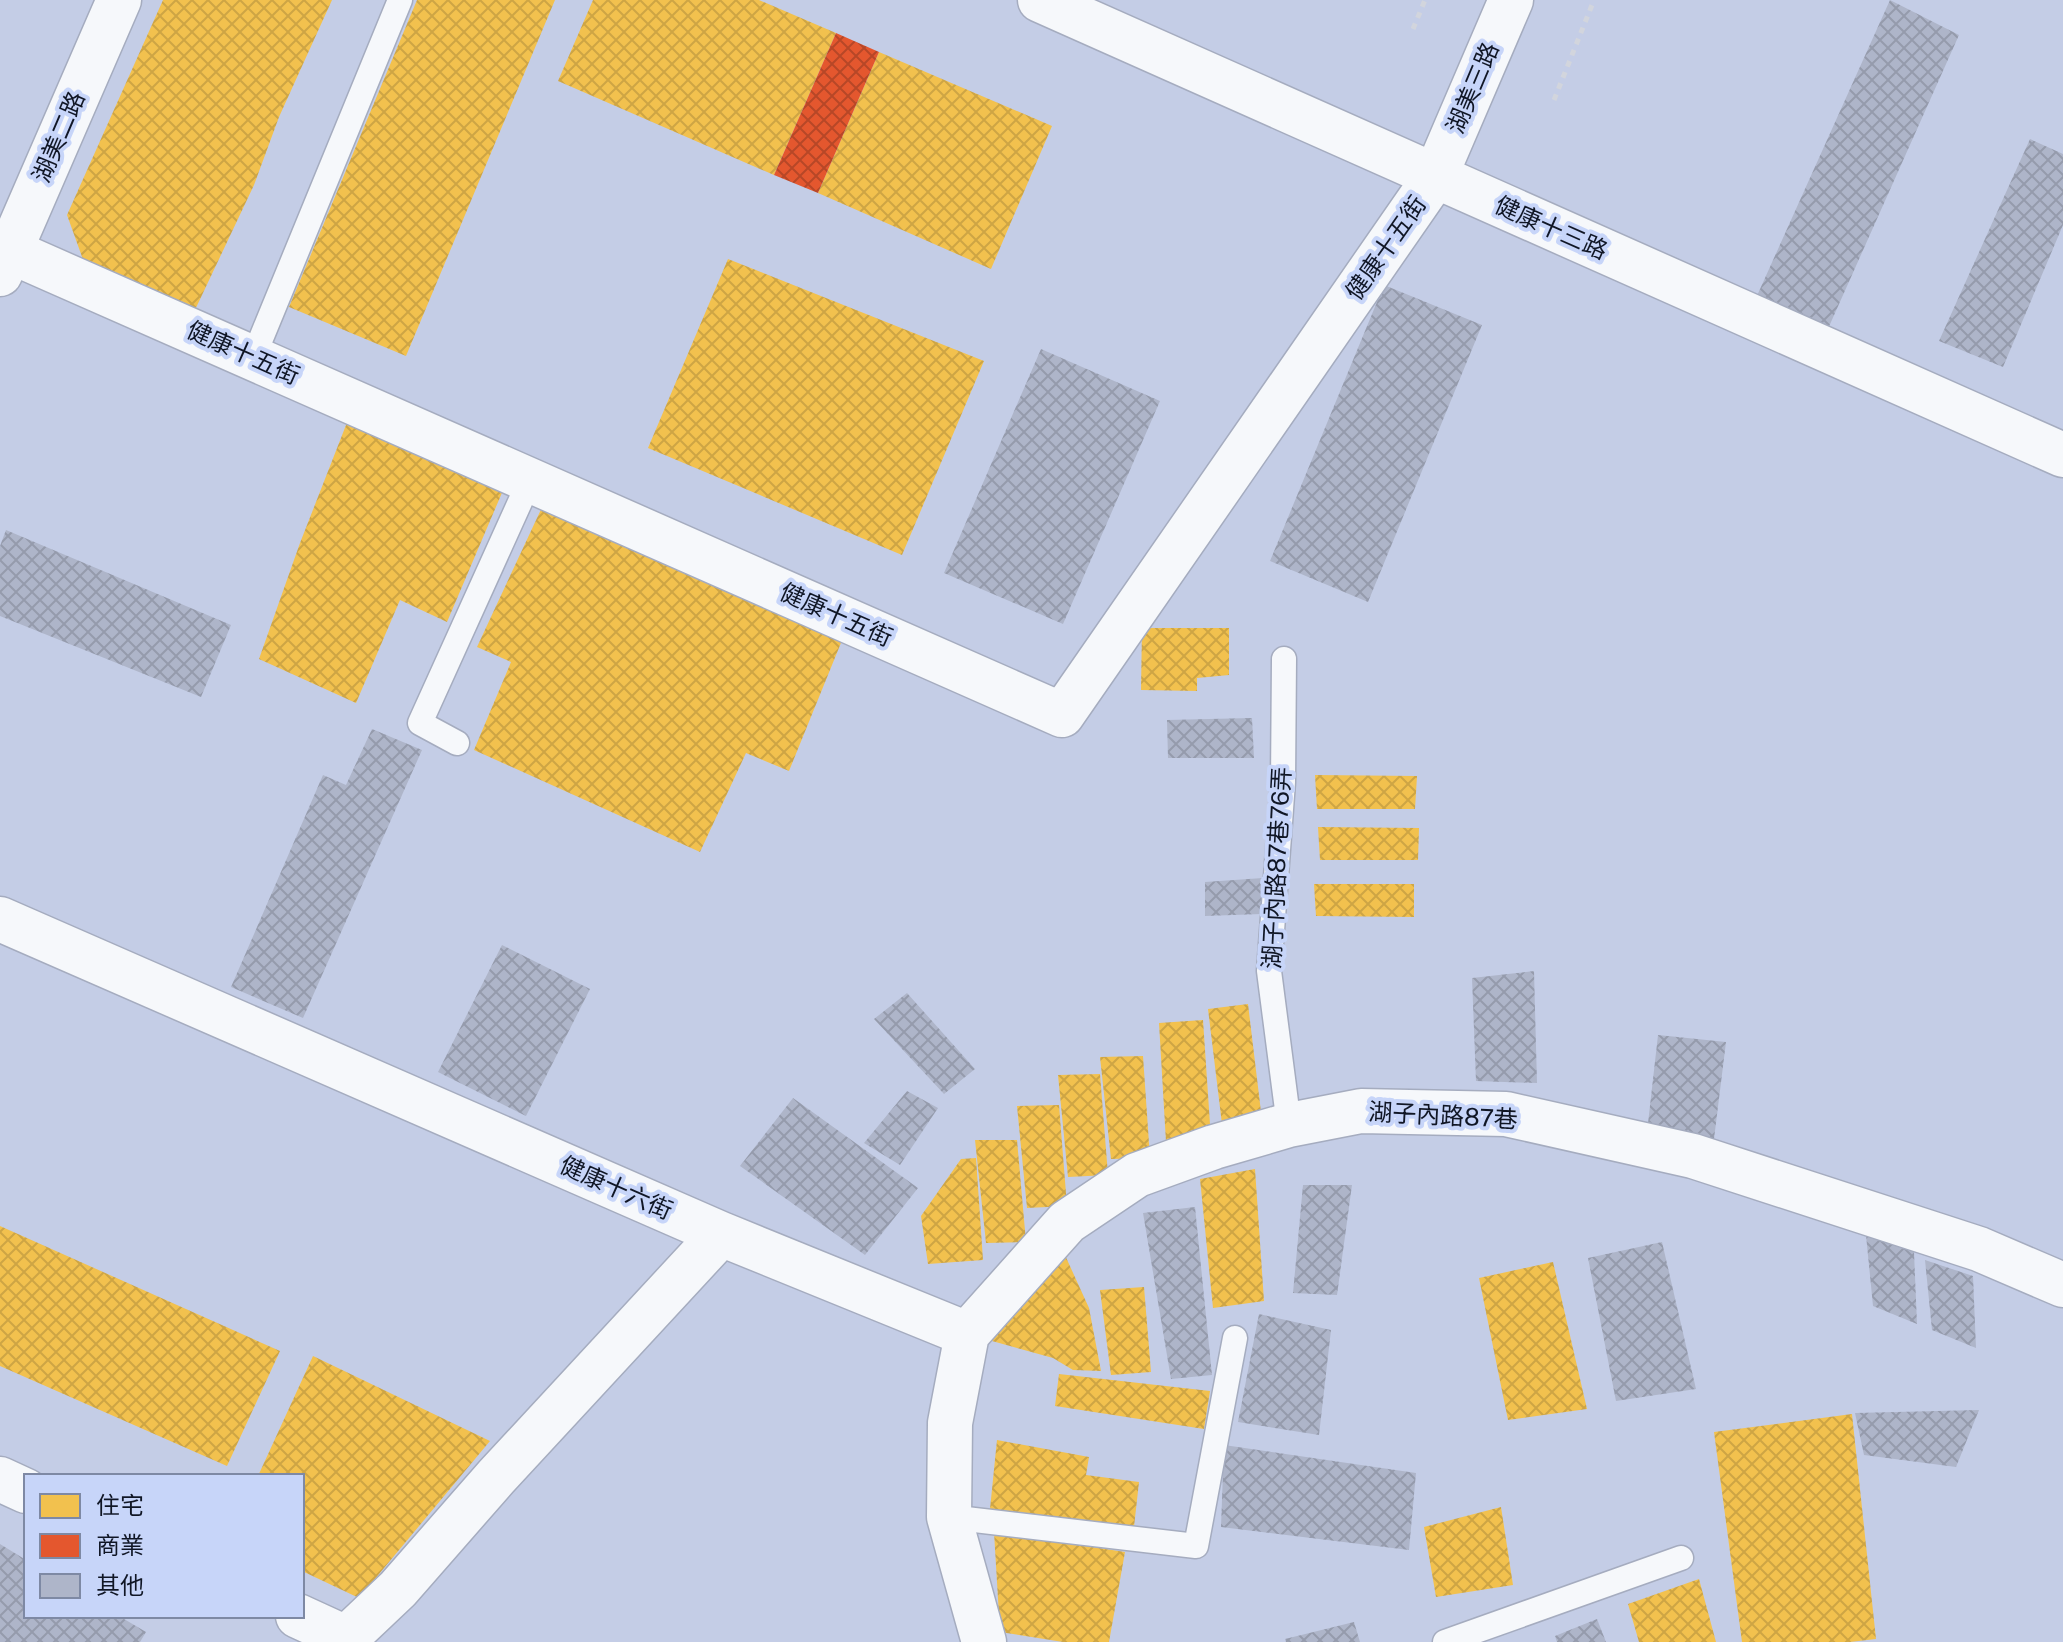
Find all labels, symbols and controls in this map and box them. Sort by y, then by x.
street label: 湖美三路 [1440,38,1504,137]
street label: 湖美二路 [26,87,90,186]
street label: 健康十五街 [1339,190,1431,305]
street label: 健康十三路 [1491,190,1612,264]
street label: 健康十五街 [183,315,304,389]
street label: 健康十五街 [776,577,897,651]
street label: 湖子內路87巷76弄 [1257,766,1295,970]
street label: 湖子內路87巷 [1368,1097,1518,1133]
street label: 健康十六街 [556,1150,677,1224]
legend [24,1474,304,1618]
text: 住宅 [96,1491,144,1519]
text: 商業 [96,1531,144,1559]
text: 其他 [96,1571,144,1599]

